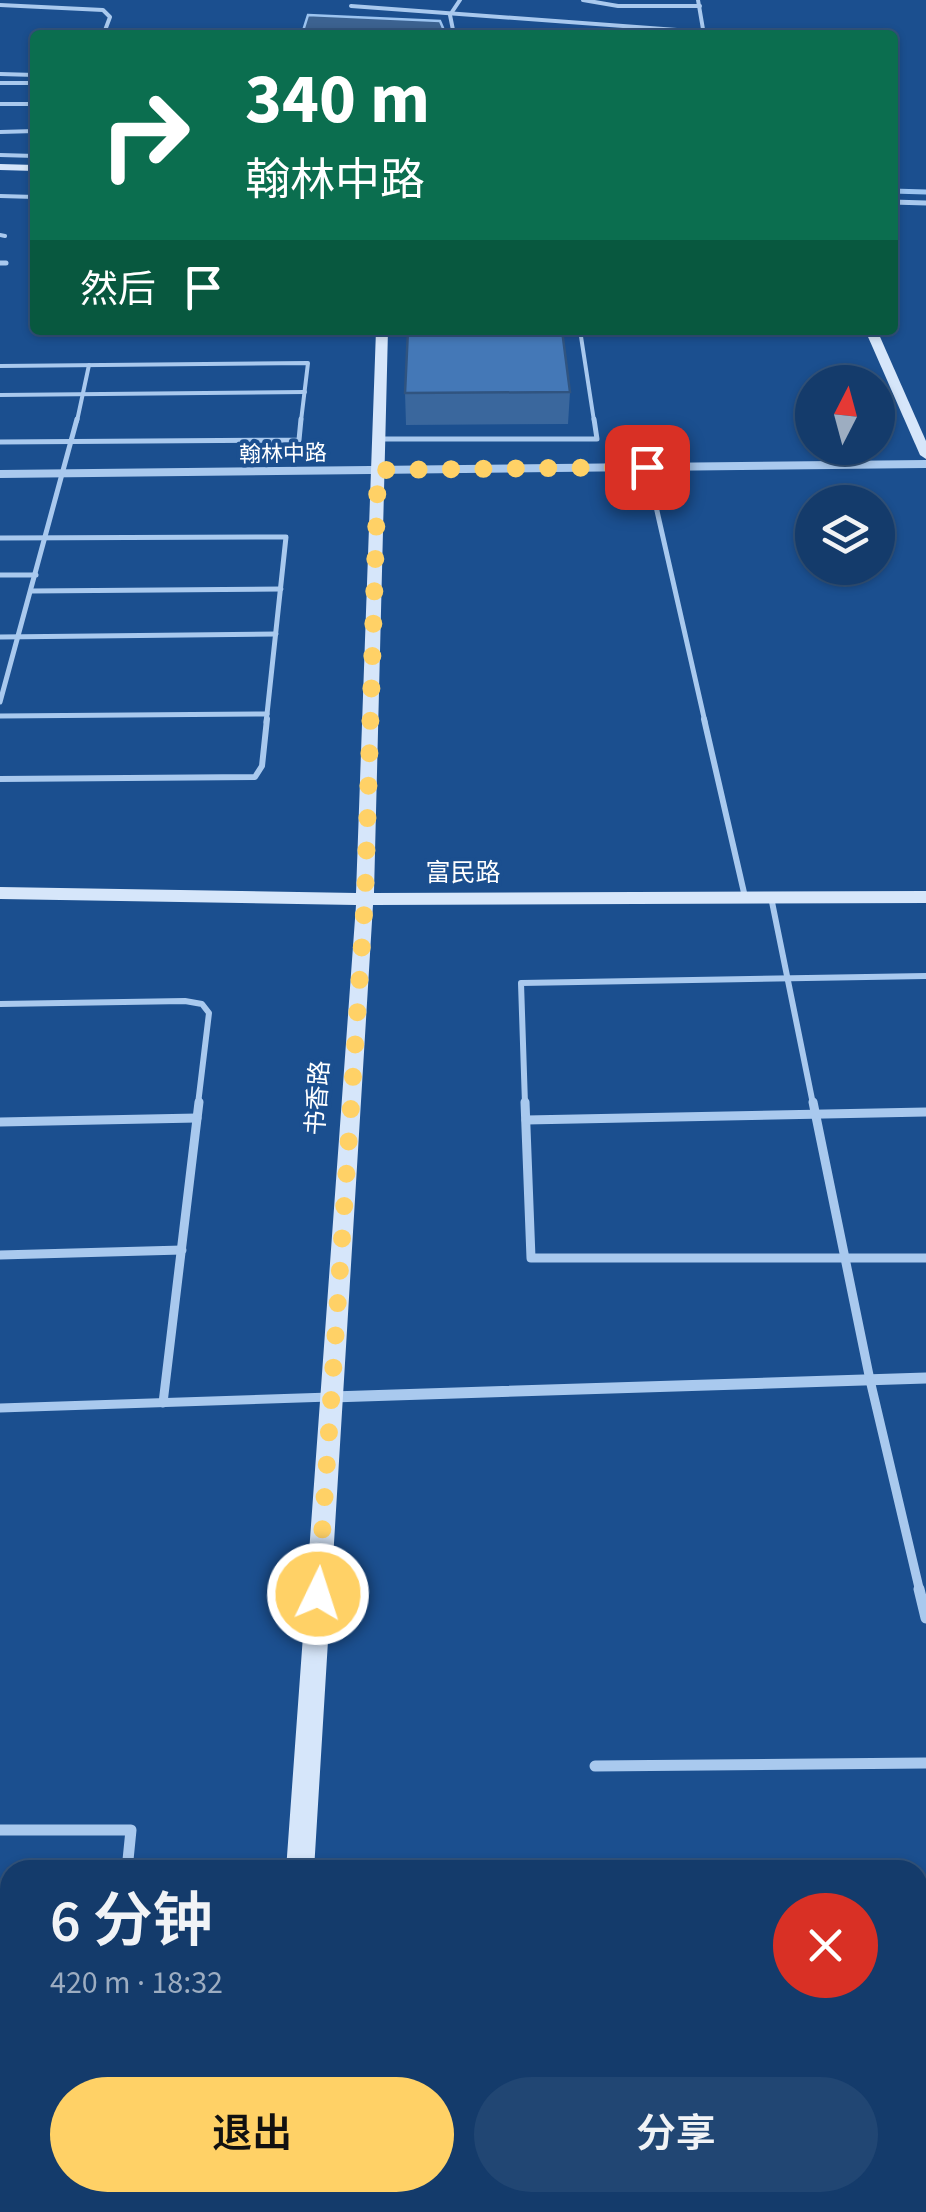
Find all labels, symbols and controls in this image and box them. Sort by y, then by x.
text: 340 m [245,50,430,150]
icon: right [80,70,210,200]
text: 翰林中路 [245,149,425,213]
icon: arrive [176,260,231,315]
text: 然后 [80,263,156,317]
north arrow [795,365,895,465]
map controls [795,365,895,585]
pin [605,425,690,510]
street label: 翰林中路 [239,437,327,471]
icon: arrive [620,440,675,495]
button: layers [795,485,895,585]
street label: 富民路 [425,855,501,891]
street label: 书香路 [297,1059,339,1137]
position arrow [266,1542,370,1646]
text: 6 分钟 [50,1880,213,1965]
button: close [773,1893,878,1998]
text: 420 m · 18:32 [50,1960,223,2006]
button: 退出 [50,2077,454,2192]
button: 分享 [474,2077,878,2192]

